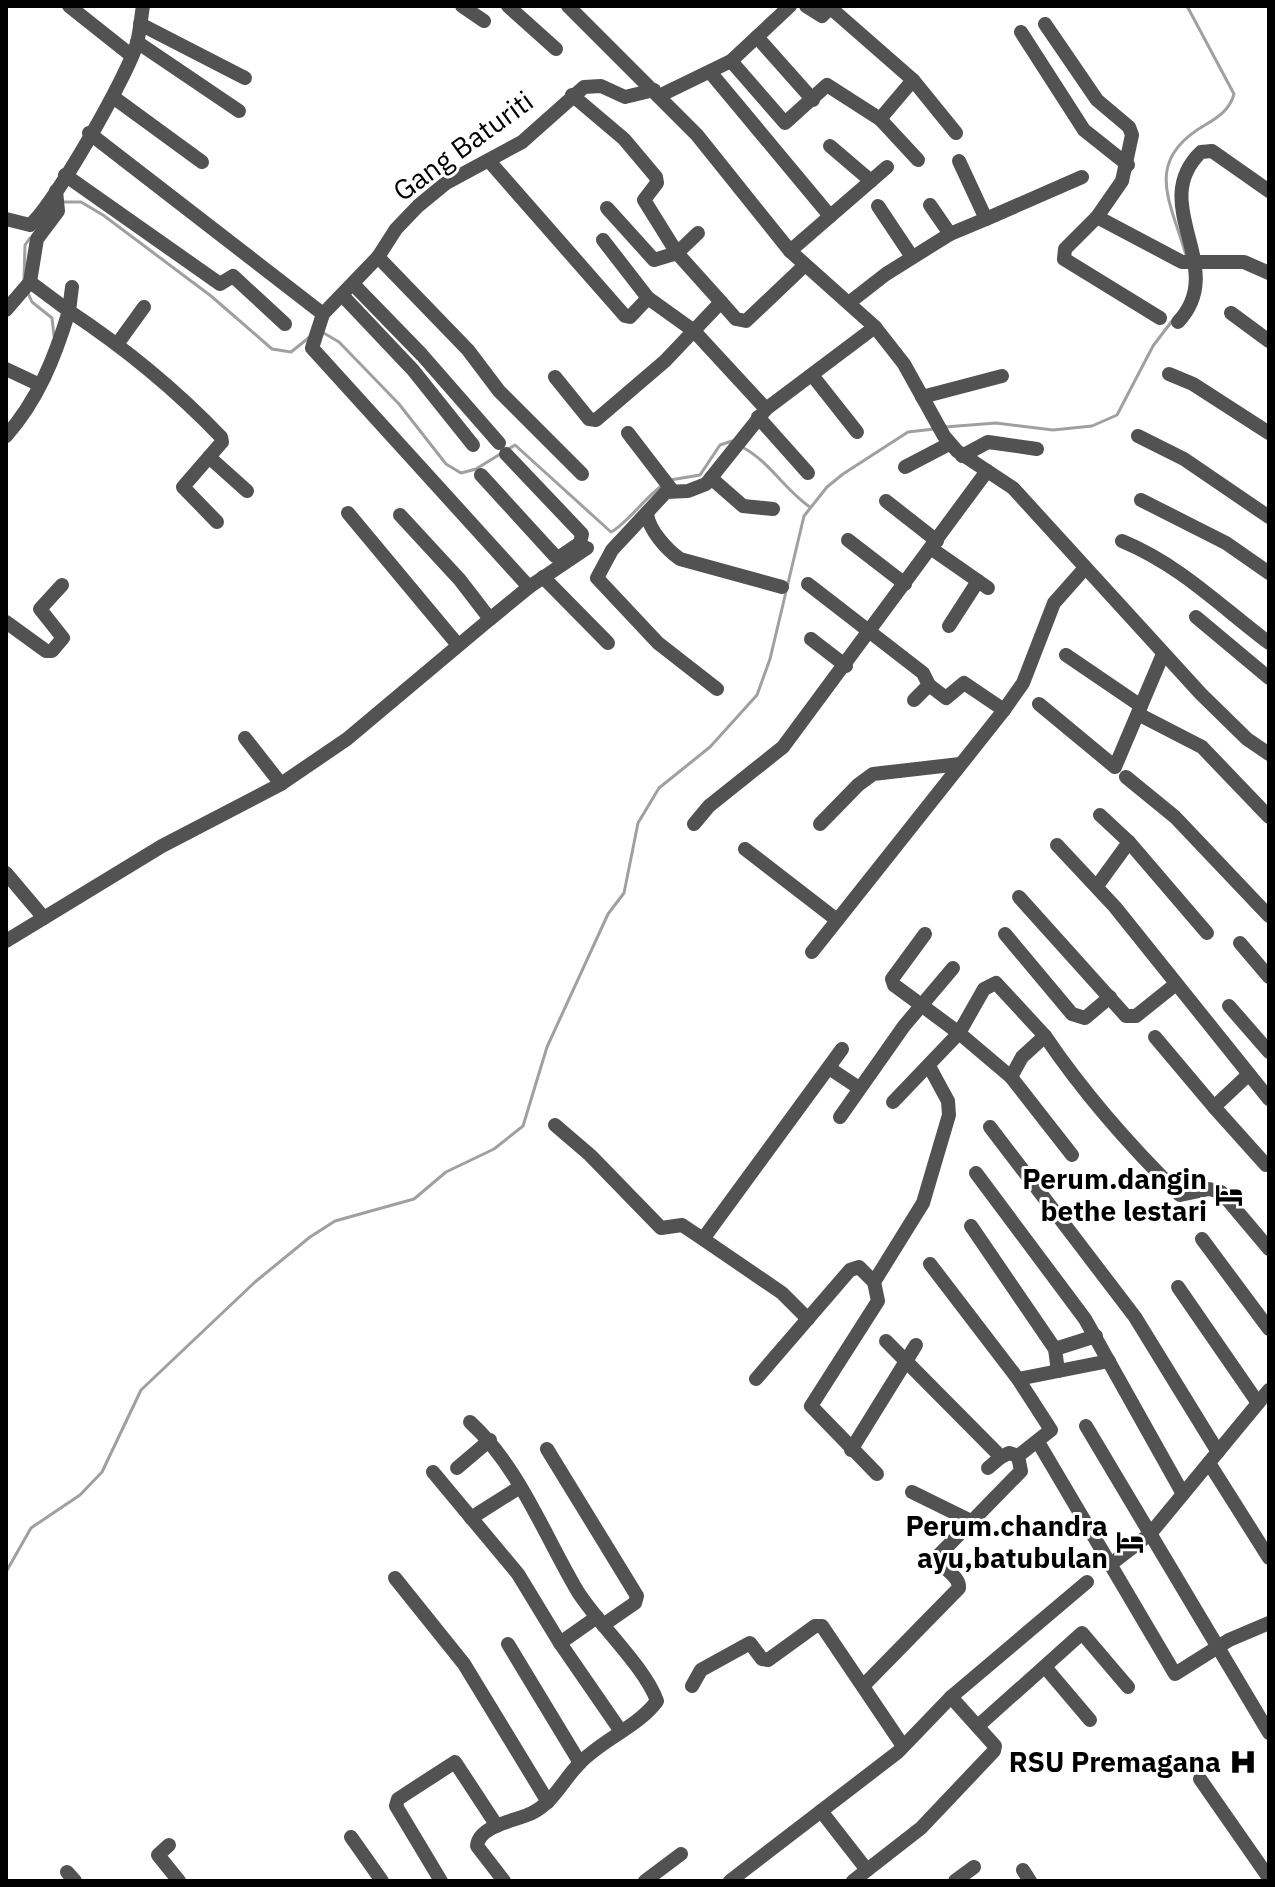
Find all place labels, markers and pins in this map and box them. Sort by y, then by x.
place label: Perum.dangin bethe lestari [1022,1160,1207,1229]
hotel icon: Perum.dangin bethe lestari [1214,1180,1244,1210]
place label: Perum.chandra ayu,batubulan [906,1507,1108,1576]
hotel icon: Perum.chandra ayu,batubulan [1115,1527,1145,1557]
place label: RSU Premagana [1009,1743,1221,1780]
hospital icon: RSU Premagana [1228,1747,1258,1777]

